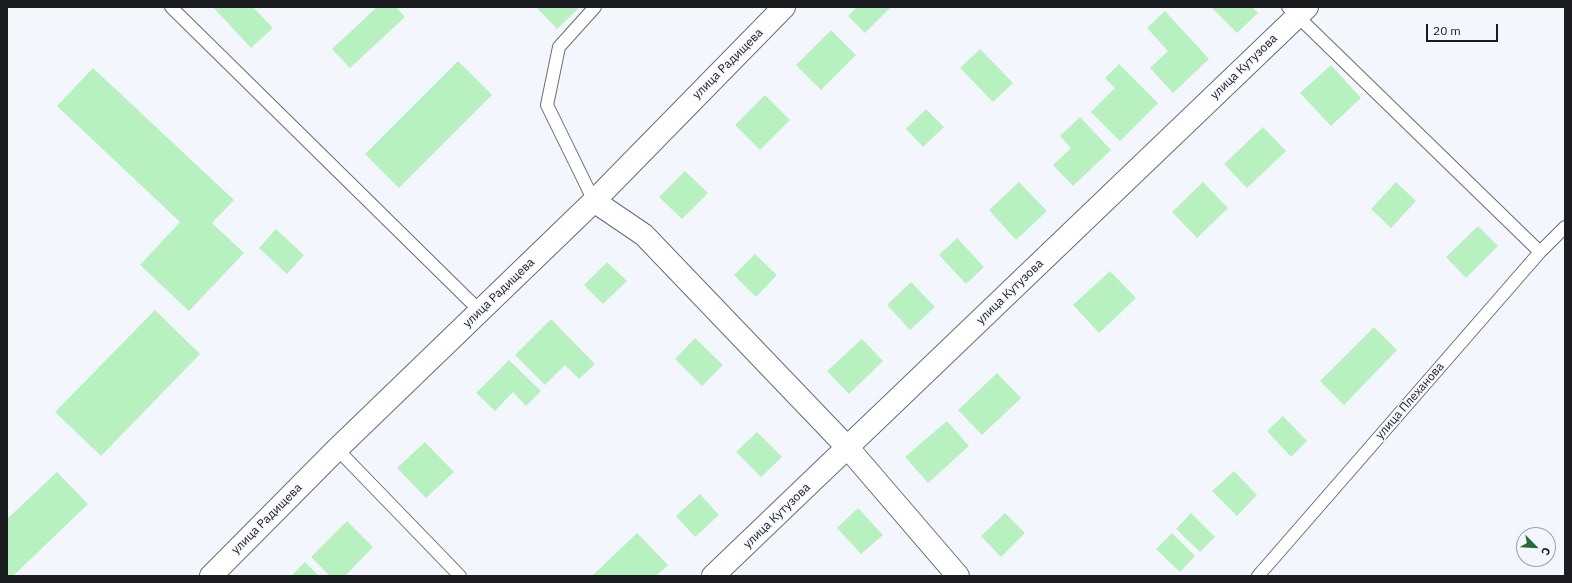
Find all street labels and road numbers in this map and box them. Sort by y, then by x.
street label: улица Радищева [690,26,766,102]
street label: улица Кутузова [1208,31,1280,103]
street label: улица Радищева [460,255,538,331]
street label: улица Кутузова [974,256,1046,328]
street label: улица Плеханова [1373,360,1447,442]
street label: улица Кутузова [741,480,813,552]
street label: улица Радищева [229,481,305,557]

